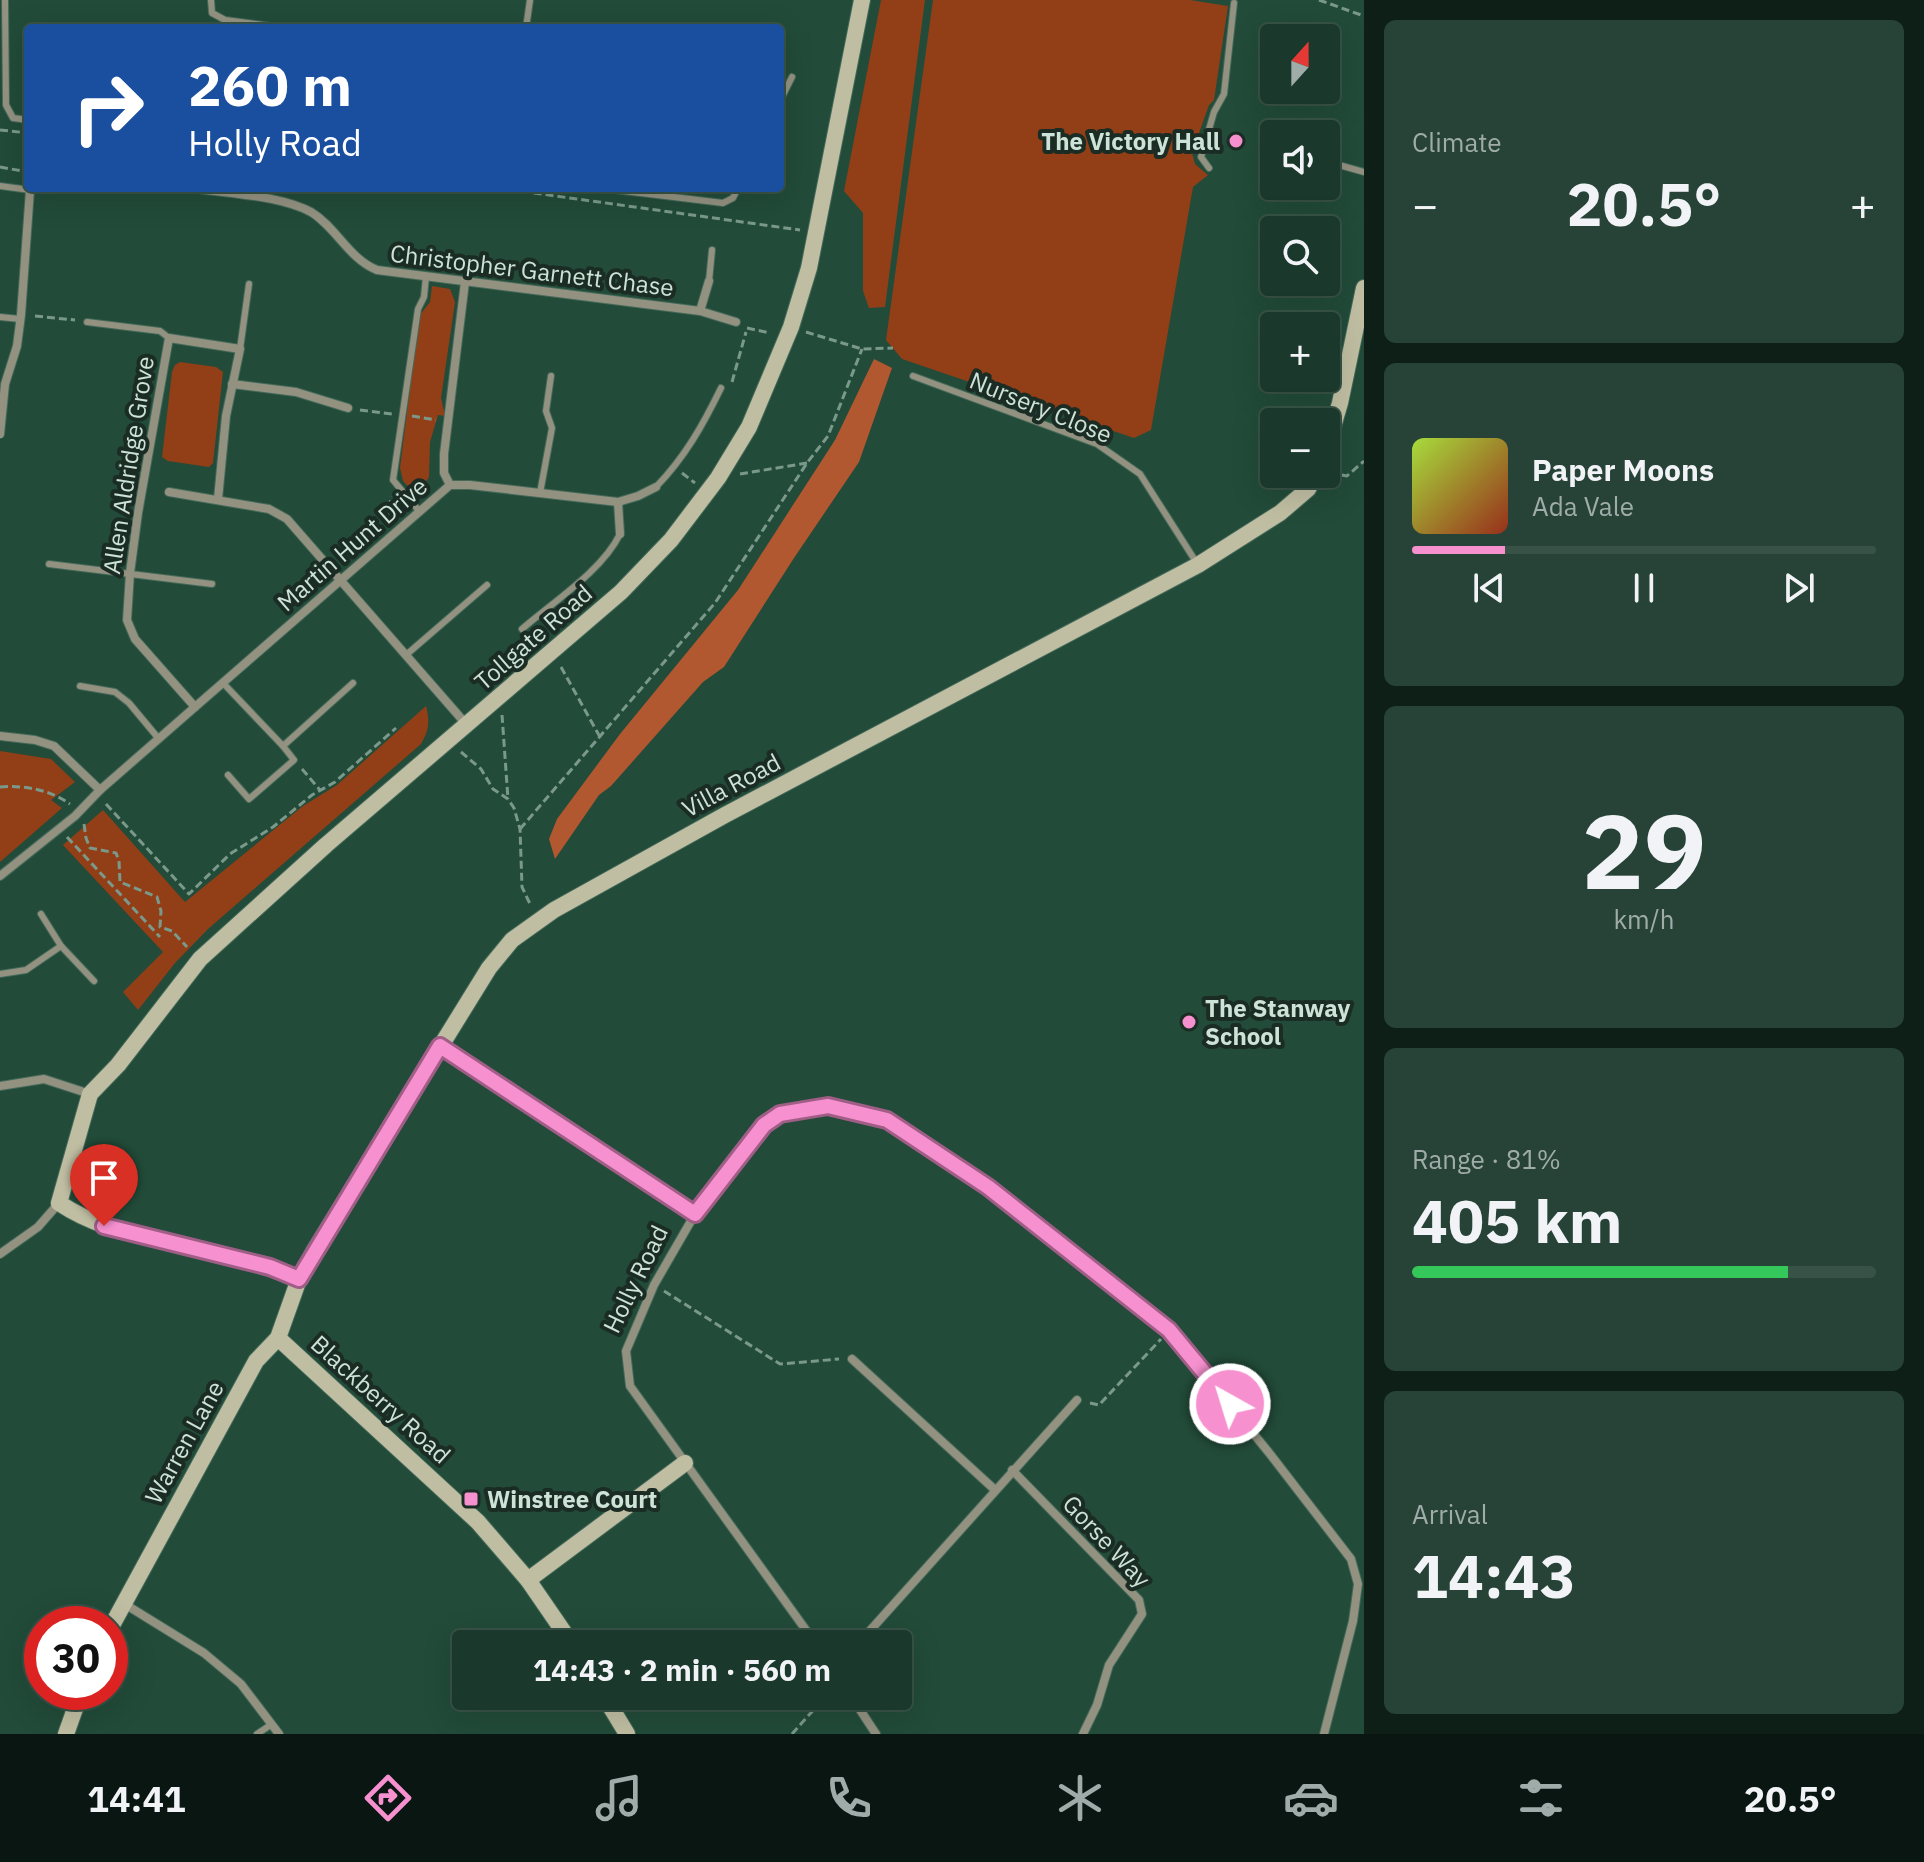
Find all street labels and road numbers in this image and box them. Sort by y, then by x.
street label: Christopher Garnett Chase [388,237,676,303]
street label: Allen Aldridge Grove [95,354,161,576]
street label: Nursery Close [965,364,1117,450]
street label: Martin Hunt Drive [270,470,434,618]
street label: Tollgate Road [467,577,599,697]
street label: Villa Road [676,746,786,824]
street label: Holly Road [595,1220,675,1338]
street label: Blackberry Road [304,1328,458,1470]
street label: Warren Lane [137,1375,231,1509]
street label: Gorse Way [1056,1488,1158,1594]

